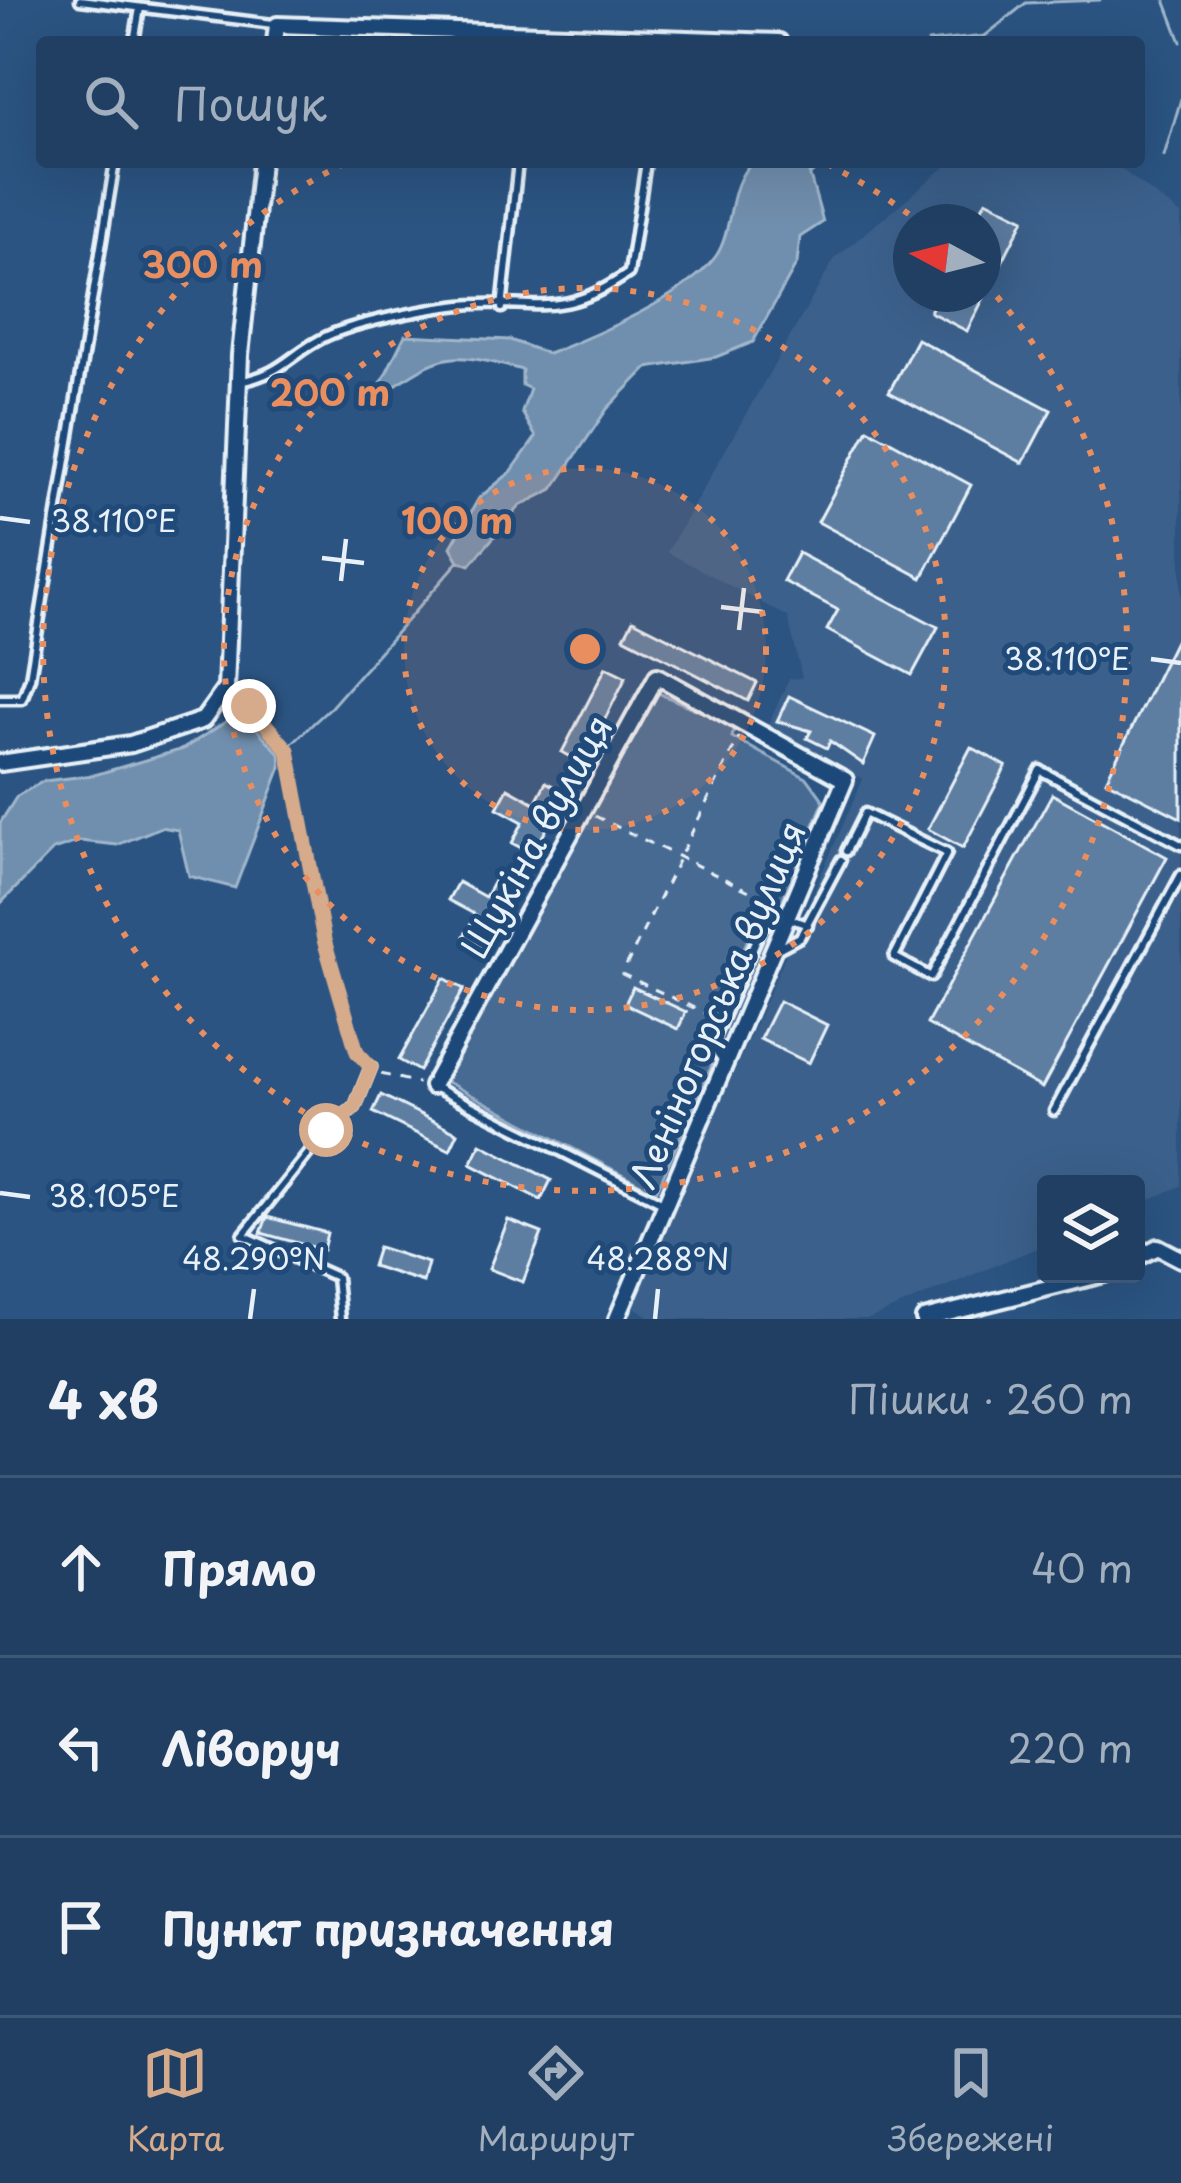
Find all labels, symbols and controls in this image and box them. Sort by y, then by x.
search box [36,36,1145,168]
text: Пошук [174,68,327,136]
icon: search [78,69,144,135]
north arrow [893,204,1001,312]
text: 300 m [141,236,263,290]
text: 200 m [270,364,390,418]
text: 100 m [401,492,513,546]
text: 38.110°E [51,497,177,542]
centre of rings [564,628,606,670]
text: 38.110°E [1004,635,1130,680]
route end [222,679,276,733]
street label: Щукіна вулиця [446,704,624,968]
street label: Леніногорська вулиця [614,812,818,1196]
route start [299,1103,353,1157]
text: 38.105°E [48,1172,180,1217]
map controls [1037,1175,1145,1283]
button: layers [1037,1175,1145,1283]
text: 48.290°N [182,1235,326,1280]
text: 48.288°N [587,1235,729,1280]
text: 4 хв [48,1359,159,1436]
text: Пішки · 260 m [848,1368,1133,1427]
text: Прямо [162,1533,316,1601]
icon: ahead [48,1534,114,1600]
text: 40 m [1031,1537,1133,1596]
text: Ліворуч [162,1713,341,1781]
icon: left [48,1714,114,1780]
text: 220 m [1008,1717,1133,1776]
text: Пункт призначення [162,1893,614,1961]
icon: arrive [48,1894,114,1960]
tab: Карта [127,2040,224,2162]
tab: Маршрут [478,2040,634,2162]
tab: Збережені [888,2040,1054,2162]

